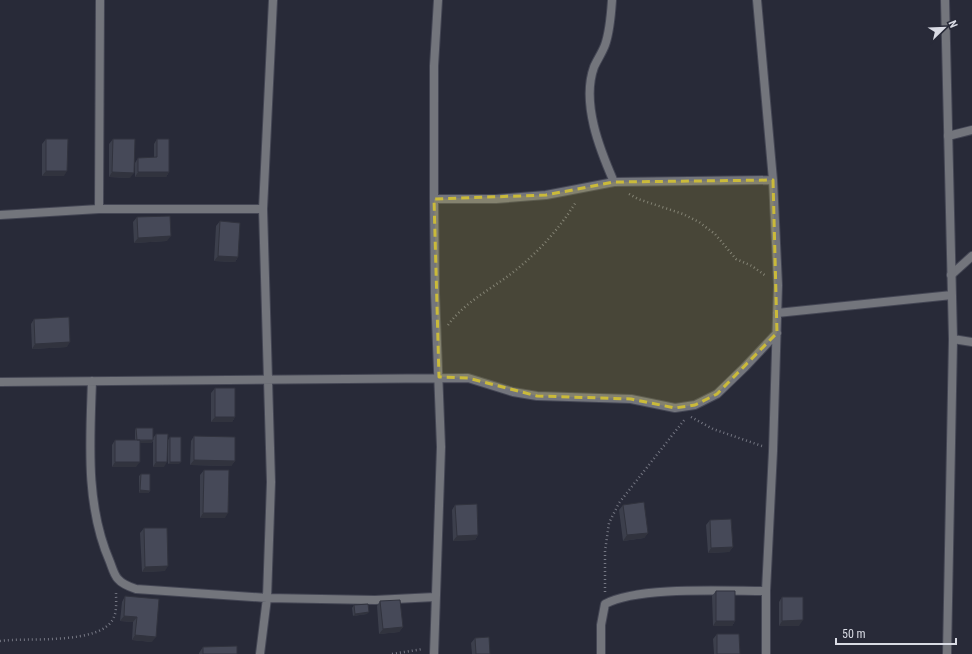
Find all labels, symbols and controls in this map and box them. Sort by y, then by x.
north arrow [924,8,964,48]
text: N [945,19,960,30]
scale bar [836,620,956,646]
text: 50 m [842,627,866,641]

